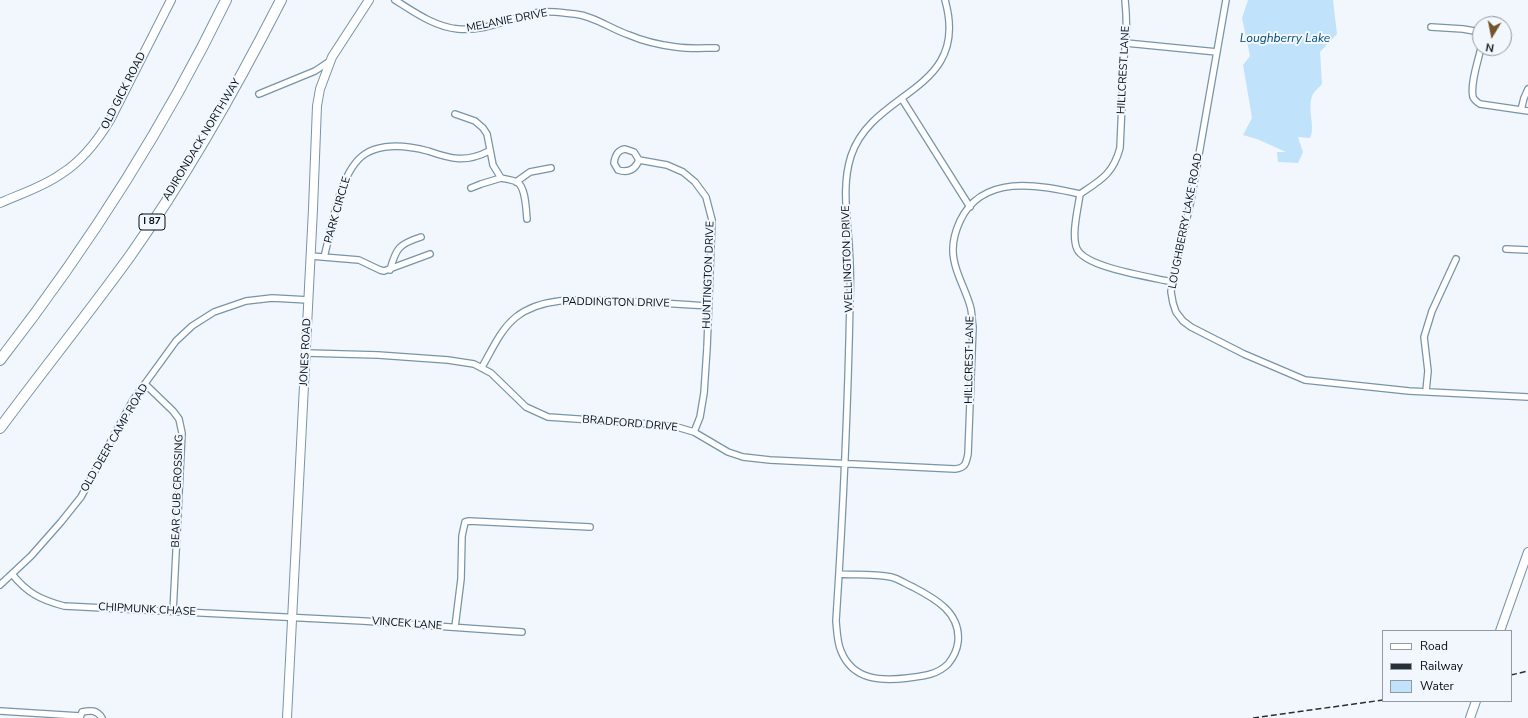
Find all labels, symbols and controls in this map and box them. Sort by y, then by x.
street label: MELANIE DRIVE [465,7,549,35]
north arrow [1472,16,1512,56]
street label: HILLCREST LANE [1115,26,1133,114]
water label: Loughberry Lake [1240,32,1330,46]
text: N [1485,39,1495,55]
street label: OLD GICK ROAD [99,50,149,132]
street label: ADIRONDACK NORTHWAY [160,77,244,203]
street label: LOUGHBERRY LAKE ROAD [1166,152,1206,290]
street label: PARK CIRCLE [322,175,354,245]
street label: WELLINGTON DRIVE [840,205,856,313]
road number: I 87 [139,214,165,230]
street label: HUNTINGTON DRIVE [701,221,717,329]
street label: PADDINGTON DRIVE [562,295,670,311]
street label: HILLCREST LANE [963,316,977,404]
street label: JONES ROAD [298,318,314,386]
street label: OLD DEER CAMP ROAD [79,382,151,494]
street label: BRADFORD DRIVE [582,413,678,435]
street label: BEAR CUB CROSSING [169,434,187,548]
street label: CHIPMUNK CHASE [98,601,196,619]
street label: VINCEK LANE [371,615,443,633]
legend [1382,630,1512,702]
text: Road [1420,638,1448,654]
text: Railway [1420,658,1463,674]
text: Water [1420,678,1454,694]

